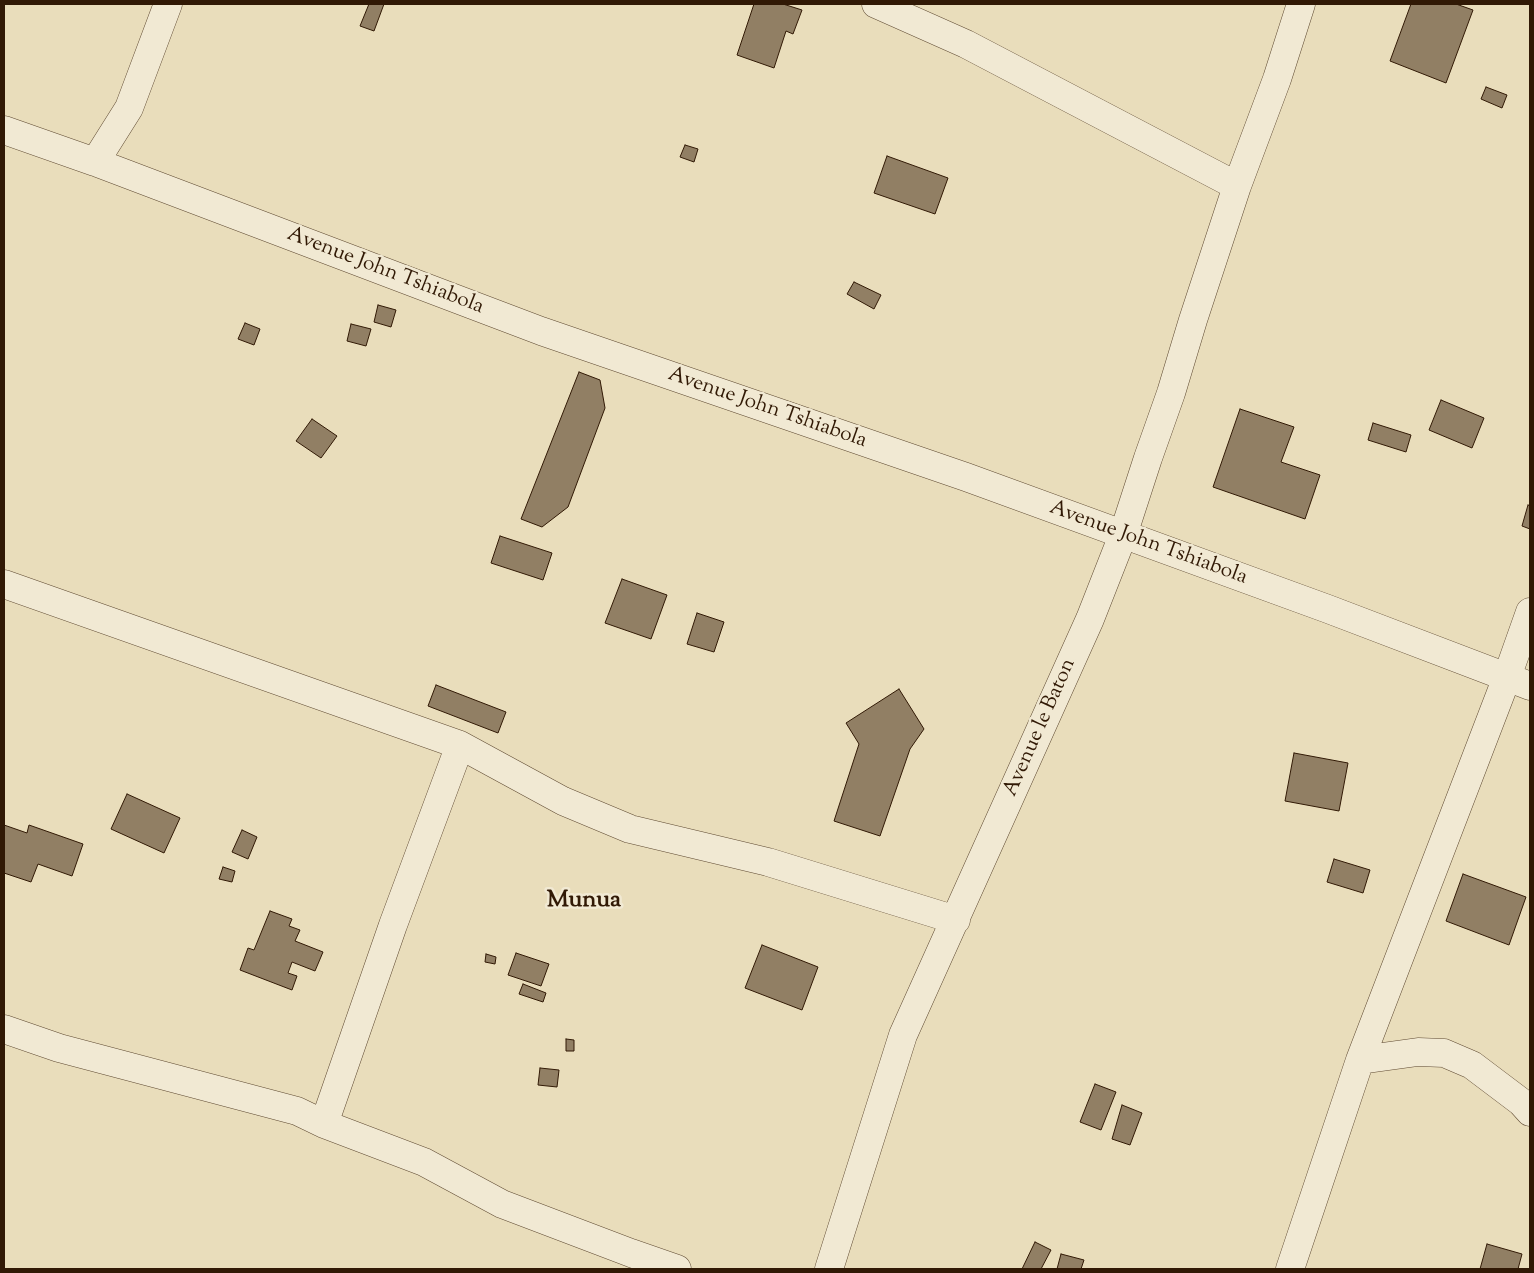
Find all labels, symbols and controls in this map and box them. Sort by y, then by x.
street label: Avenue John Tshiabola [283,223,487,321]
street label: Avenue John Tshiabola [664,363,870,455]
street label: Avenue John Tshiabola [1046,496,1250,592]
street label: Avenue le Baton [999,655,1083,801]
district label: Munua [547,888,621,916]

